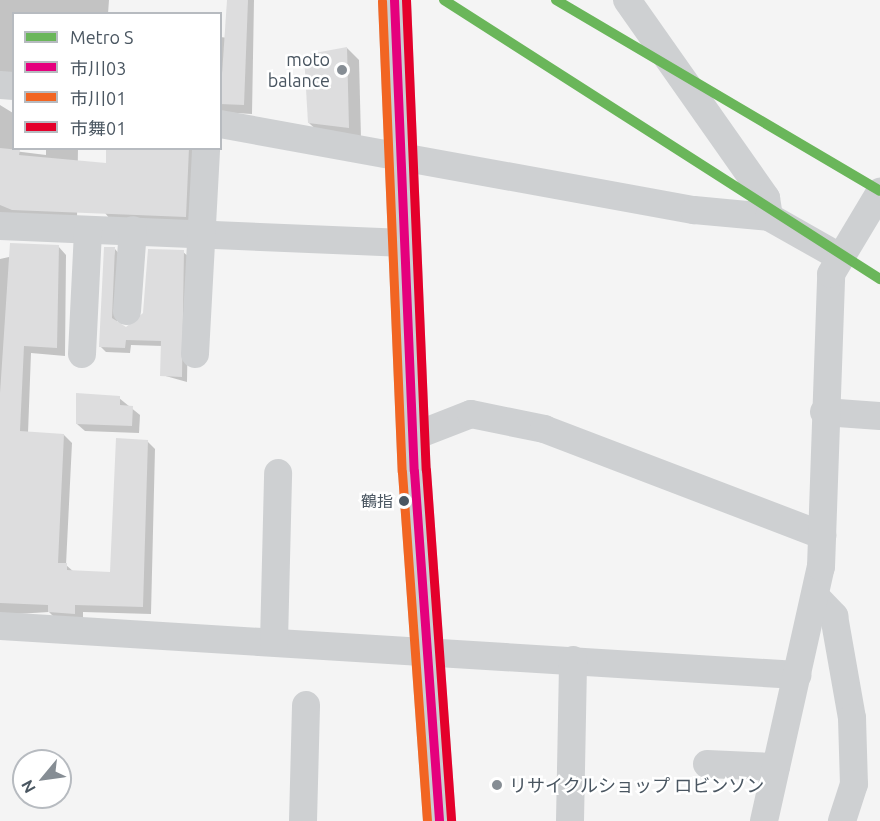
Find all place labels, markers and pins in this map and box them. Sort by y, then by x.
place label: moto balance [268,49,330,92]
marker: moto balance [335,63,349,77]
place label: 鶴指 [361,491,393,511]
marker: 鶴指 [398,495,410,507]
place label: リサイクルショップ ロビンソン [509,774,765,796]
marker: リサイクルショップ ロビンソン [490,778,504,792]

